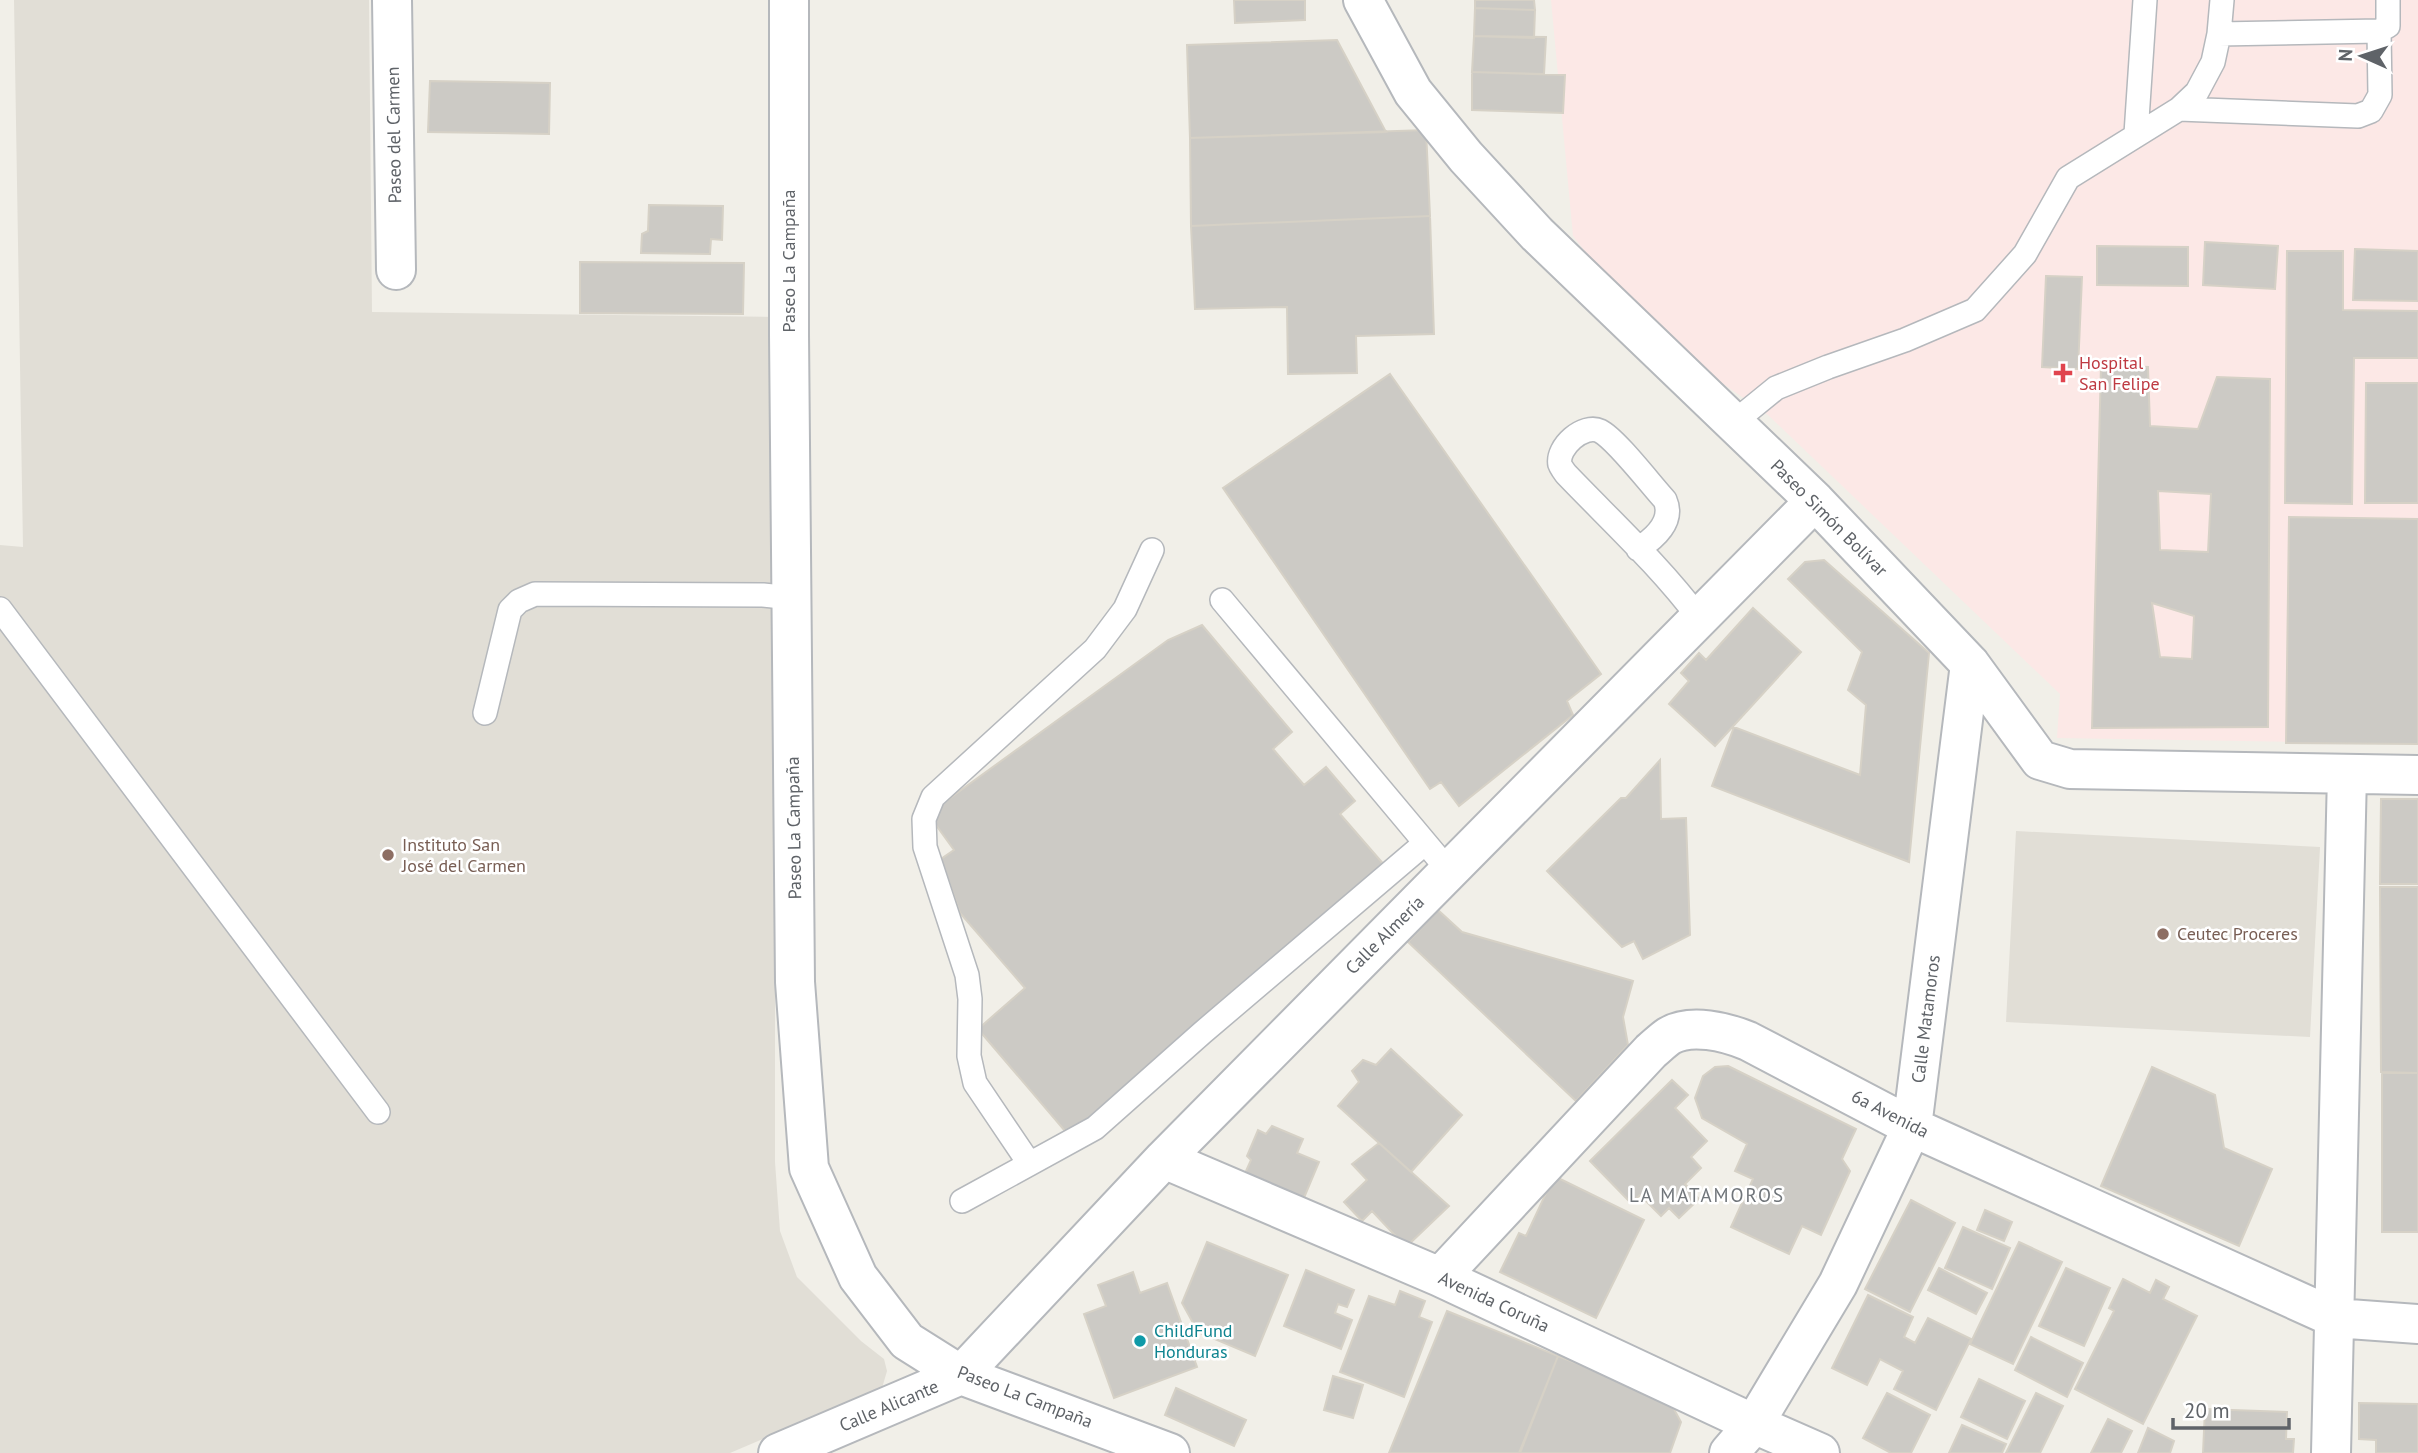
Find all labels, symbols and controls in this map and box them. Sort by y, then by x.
north arrow [2327,21,2397,91]
text: N [2333,48,2357,62]
street label: Paseo del Carmen [381,66,406,204]
street label: Paseo La Campaña [777,190,800,332]
place label: Hospital San Felipe [2079,351,2160,395]
marker: Hospital San Felipe [2053,363,2073,383]
street label: Paseo Simón Bolívar [1766,454,1893,581]
street label: Paseo La Campaña [781,756,806,900]
place label: Instituto San José del Carmen [401,833,526,877]
marker: Instituto San José del Carmen [380,847,396,863]
street label: Calle Almería [1340,890,1429,979]
place label: Ceutec Proceres [2177,922,2298,945]
marker: Ceutec Proceres [2155,926,2171,942]
street label: Calle Matamoros [1906,953,1945,1084]
street label: 6a Avenida [1848,1084,1933,1143]
district label: LA MATAMOROS [1629,1183,1785,1207]
street label: Avenida Coruña [1435,1266,1553,1337]
place label: ChildFund Honduras [1154,1319,1232,1363]
marker: ChildFund Honduras [1132,1333,1148,1349]
street label: Paseo La Campaña [954,1360,1096,1433]
street label: Calle Alicante [836,1374,942,1437]
scale bar [2173,1386,2288,1430]
text: 20 m [2184,1397,2230,1424]

